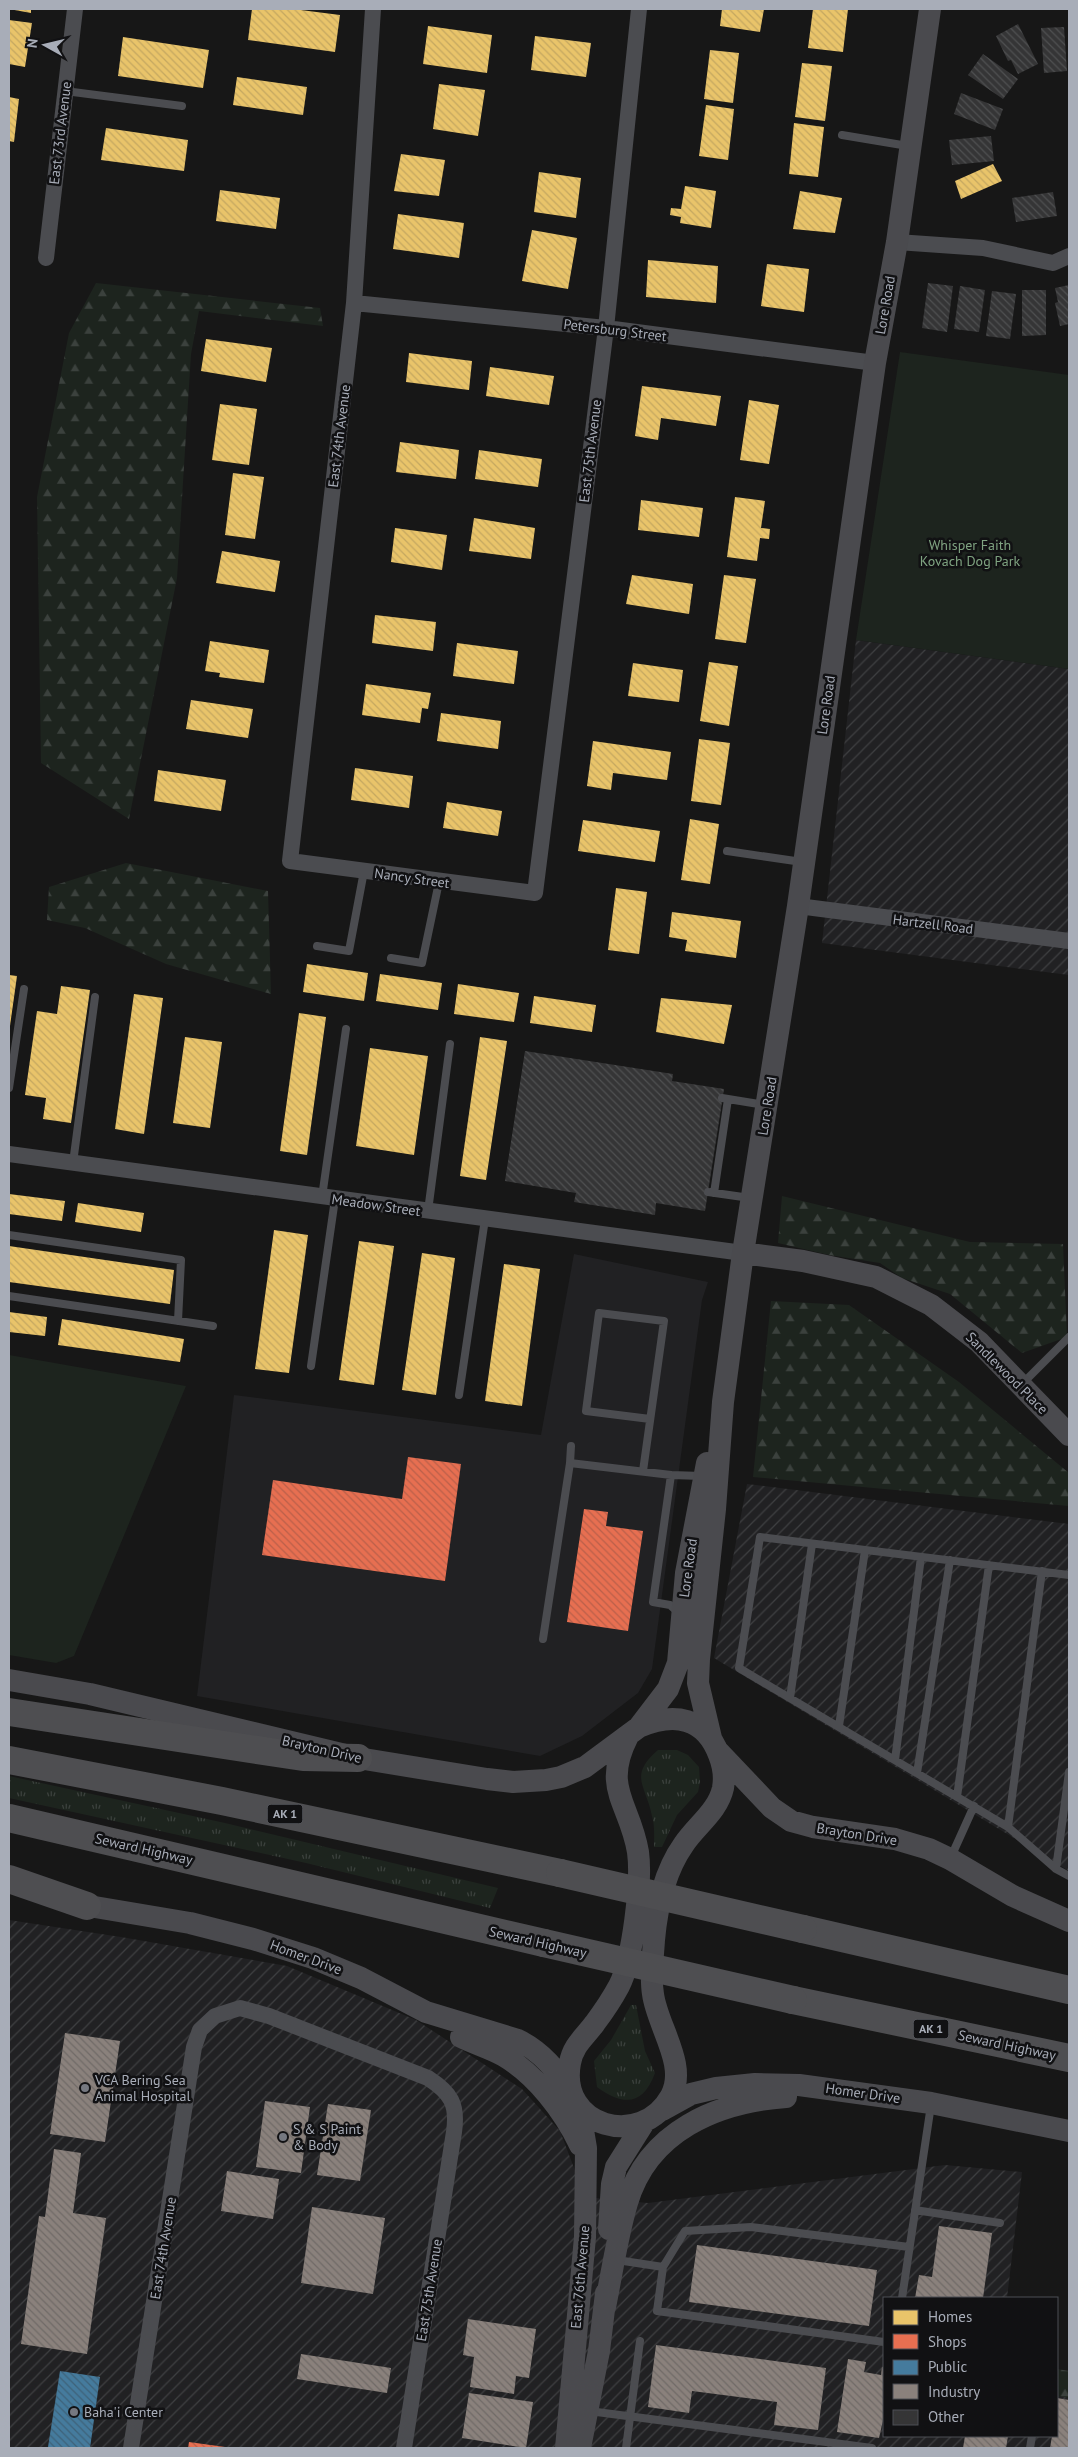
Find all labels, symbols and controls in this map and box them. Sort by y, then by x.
north arrow [20,20,70,70]
text: N [23,37,42,49]
street label: East 73rd Avenue [45,81,75,185]
street label: Lore Road [871,274,899,336]
street label: Petersburg Street [562,315,668,345]
street label: East 74th Avenue [324,384,354,488]
street label: East 75th Avenue [575,399,605,503]
park label: Whisper Faith Kovach Dog Park [920,536,1020,570]
street label: Lore Road [813,674,839,736]
street label: Nancy Street [373,864,451,892]
street label: Hartzell Road [892,910,974,938]
street label: Lore Road [753,1075,781,1137]
street label: Meadow Street [330,1190,422,1220]
street label: Sandlewood Place [962,1328,1052,1418]
street label: Lore Road [675,1537,701,1599]
street label: Brayton Drive [280,1731,364,1767]
road number: AK 1 [268,1805,302,1824]
street label: Brayton Drive [815,1819,899,1849]
street label: Seward Highway [93,1829,195,1869]
street label: Seward Highway [487,1922,589,1962]
street label: Homer Drive [268,1936,344,1978]
road number: AK 1 [914,2020,948,2038]
street label: Seward Highway [956,2026,1058,2064]
place label: VCA Bering Sea Animal Hospital [94,2071,191,2105]
street label: Homer Drive [824,2079,902,2107]
marker: VCA Bering Sea Animal Hospital [79,2082,91,2094]
place label: S & S Paint & Body [293,2120,361,2154]
marker: S & S Paint & Body [277,2131,289,2143]
street label: East 74th Avenue [146,2195,180,2301]
street label: East 76th Avenue [567,2225,593,2329]
street label: East 75th Avenue [412,2237,446,2343]
legend [883,2297,1058,2437]
text: Homes [928,2307,972,2326]
text: Shops [928,2332,967,2351]
text: Public [928,2357,967,2376]
text: Industry [928,2382,980,2401]
place label: Baha'i Center [84,2403,163,2421]
marker: Baha'i Center [68,2406,80,2418]
text: Other [928,2407,964,2426]

